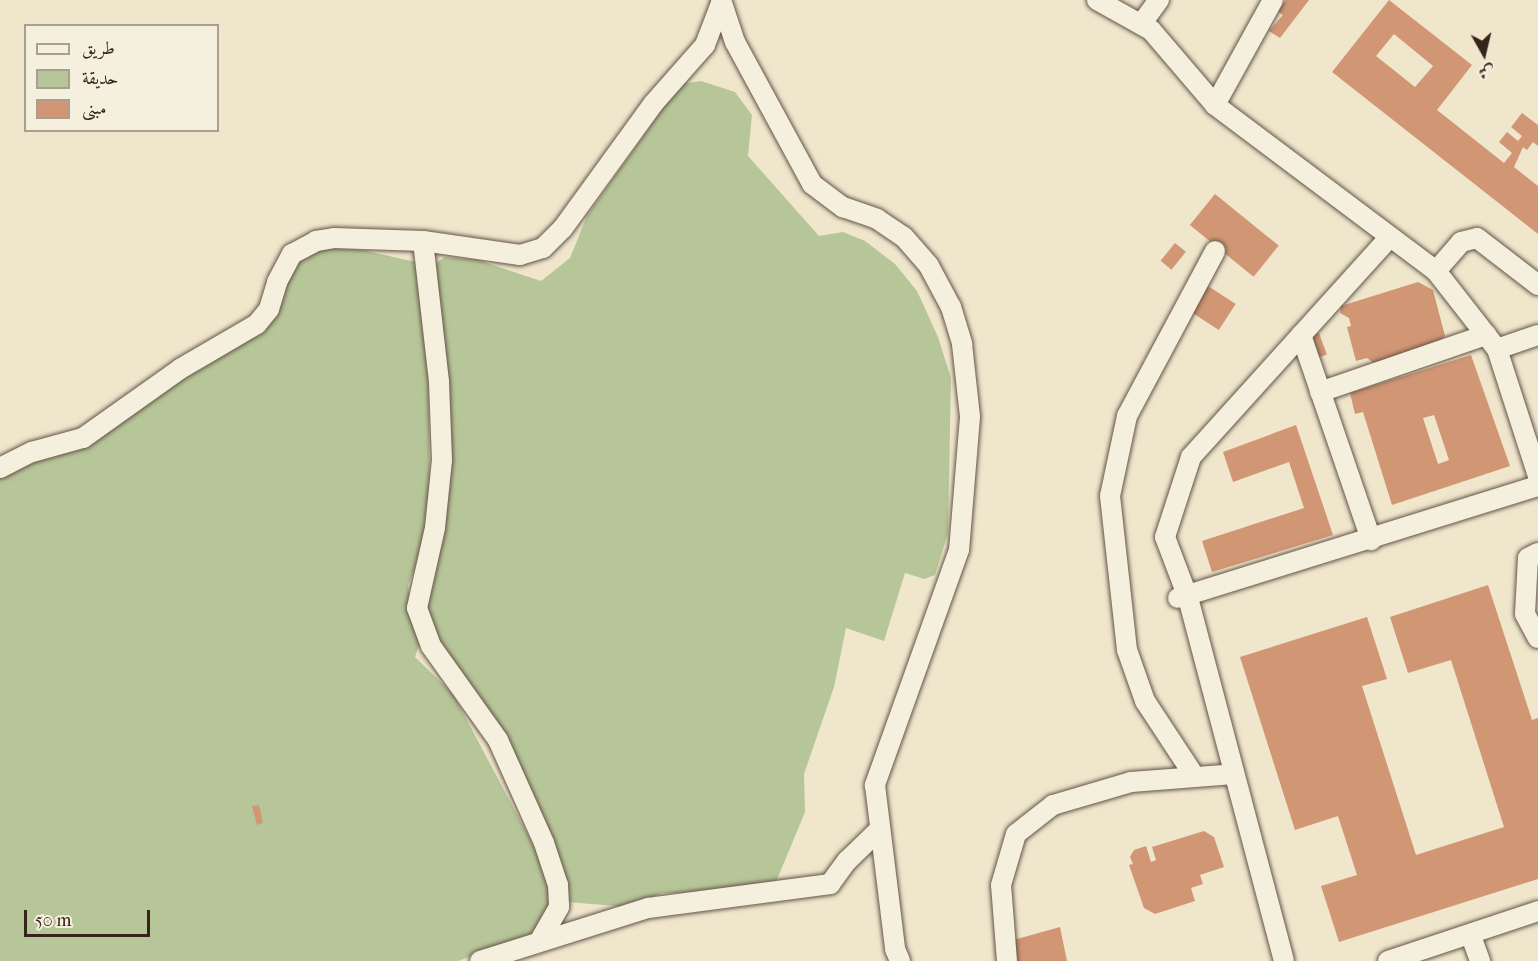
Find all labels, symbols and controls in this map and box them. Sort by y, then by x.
legend [24,24,219,132]
north arrow [1454,24,1514,84]
text: طريق [82,38,115,59]
text: ش [1477,62,1496,83]
text: حديقة [82,68,118,89]
text: مبنى [82,98,107,119]
scale bar [27,898,153,936]
text: 50 m [35,910,71,931]

